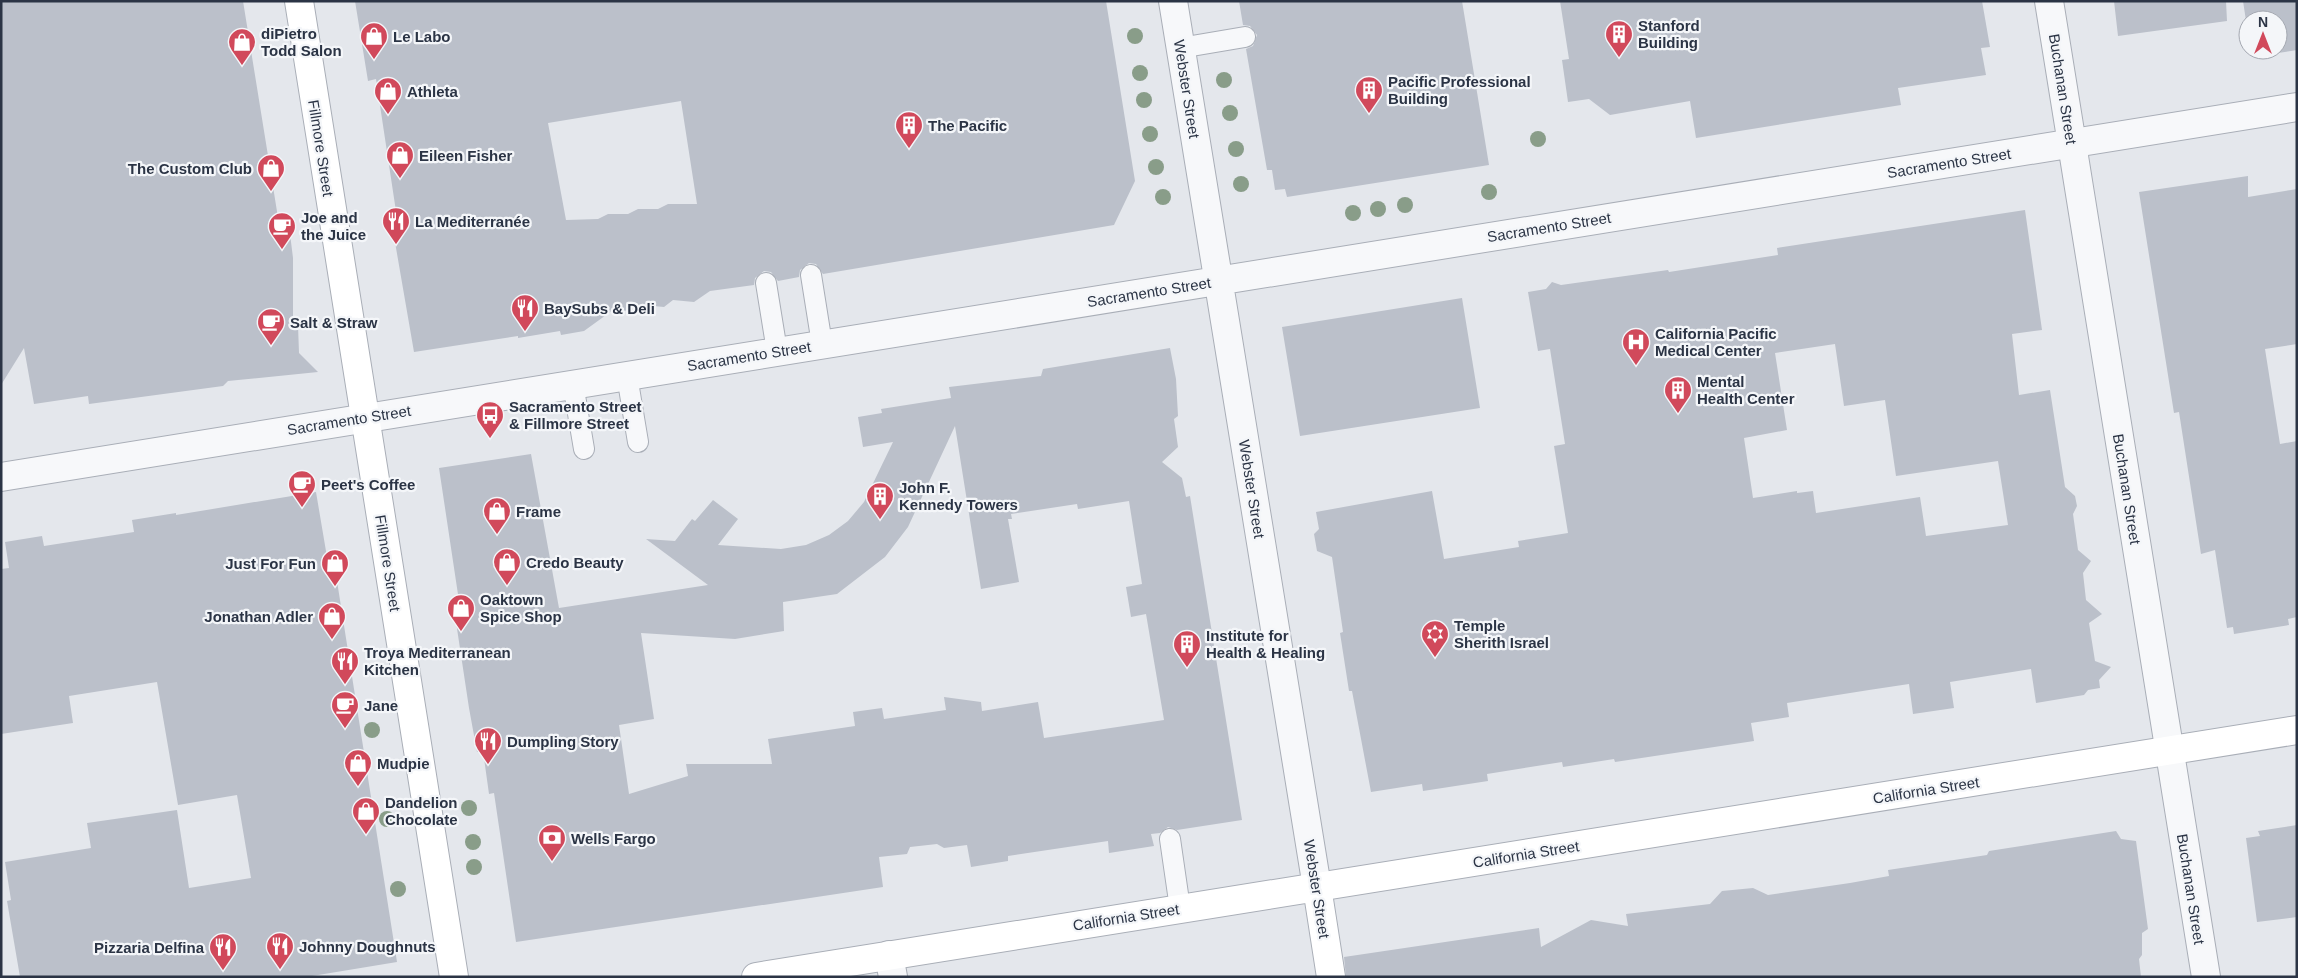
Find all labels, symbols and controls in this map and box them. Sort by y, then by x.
north arrow [2238,10,2288,60]
text: N [2258,14,2268,30]
place label: Stanford Building [1638,17,1700,51]
building icon: Stanford Building [1604,19,1634,58]
shop icon: Le Labo [359,21,389,60]
place label: diPietro Todd Salon [261,25,342,59]
shop icon: diPietro Todd Salon [227,27,257,66]
place label: Le Labo [393,28,451,45]
street label: Buchanan Street [2046,32,2080,146]
street label: Webster Street [1171,38,1203,140]
place label: Pacific Professional Building [1388,73,1531,107]
building icon: Pacific Professional Building [1354,75,1384,114]
shop icon: Athleta [373,76,403,115]
place label: Athleta [407,83,458,100]
street label: Fillmore Street [305,99,337,198]
building icon: The Pacific [894,110,924,149]
place label: The Pacific [928,117,1007,134]
shop icon: Eileen Fisher [385,140,415,179]
street label: Sacramento Street [1886,145,2013,181]
place label: Eileen Fisher [419,147,513,164]
shop icon: The Custom Club [256,153,286,192]
place label: The Custom Club [128,160,252,177]
restaurant icon: La Mediterranée [381,206,411,245]
place label: Joe and the Juice [301,209,366,243]
street label: Sacramento Street [1486,209,1613,245]
cafe icon: Joe and the Juice [267,211,297,250]
place label: La Mediterranée [415,213,530,230]
street label: Sacramento Street [1086,274,1213,310]
restaurant icon: BaySubs & Deli [510,293,540,332]
place label: BaySubs & Deli [544,300,655,317]
cafe icon: Salt & Straw [256,307,286,346]
place label: Salt & Straw [290,314,378,331]
place label: California Pacific Medical Center [1655,325,1777,359]
hospital icon: California Pacific Medical Center [1621,327,1651,366]
street label: Sacramento Street [686,338,813,374]
place label: Mental Health Center [1697,373,1795,407]
building icon: Mental Health Center [1663,375,1693,414]
place label: Sacramento Street & Fillmore Street [509,398,642,432]
bus stop icon: Sacramento Street & Fillmore Street [475,400,505,439]
street label: Sacramento Street [286,402,413,438]
street label: Buchanan Street [2110,432,2144,546]
street label: Webster Street [1236,438,1268,540]
cafe icon: Peet's Coffee [287,469,317,508]
place label: Peet's Coffee [321,476,415,493]
place label: John F. Kennedy Towers [899,479,1018,513]
building icon: John F. Kennedy Towers [865,481,895,520]
shop icon: Frame [482,496,512,535]
place label: Frame [516,503,561,520]
street label: Fillmore Street [372,514,404,613]
shop icon: Credo Beauty [492,547,522,586]
shop icon: Just For Fun [320,548,350,587]
place label: Credo Beauty [526,554,624,571]
place label: Just For Fun [225,555,316,572]
place label: Oaktown Spice Shop [480,591,562,625]
shop icon: Oaktown Spice Shop [446,593,476,632]
shop icon: Jonathan Adler [317,601,347,640]
place label: Jonathan Adler [204,608,313,625]
place label: Temple Sherith Israel [1454,617,1549,651]
synagogue icon: Temple Sherith Israel [1420,619,1450,658]
place label: Institute for Health & Healing [1206,627,1325,661]
building icon: Institute for Health & Healing [1172,629,1202,668]
place label: Troya Mediterranean Kitchen [364,644,511,678]
restaurant icon: Troya Mediterranean Kitchen [330,646,360,685]
cafe icon: Jane [330,690,360,729]
place label: Jane [364,697,398,714]
restaurant icon: Dumpling Story [473,726,503,765]
place label: Dumpling Story [507,733,619,750]
shop icon: Mudpie [343,748,373,787]
place label: Mudpie [377,755,430,772]
street label: California Street [1872,773,1981,807]
place label: Dandelion Chocolate [385,794,458,828]
shop icon: Dandelion Chocolate [351,796,381,835]
bank icon: Wells Fargo [537,823,567,862]
place label: Wells Fargo [571,830,656,847]
street label: Buchanan Street [2174,832,2208,946]
street label: California Street [1472,837,1581,871]
street label: Webster Street [1301,838,1333,940]
street label: California Street [1072,900,1181,934]
restaurant icon: Johnny Doughnuts [265,931,295,970]
restaurant icon: Pizzaria Delfina [208,932,238,971]
place label: Johnny Doughnuts [299,938,436,955]
place label: Pizzaria Delfina [94,939,205,956]

